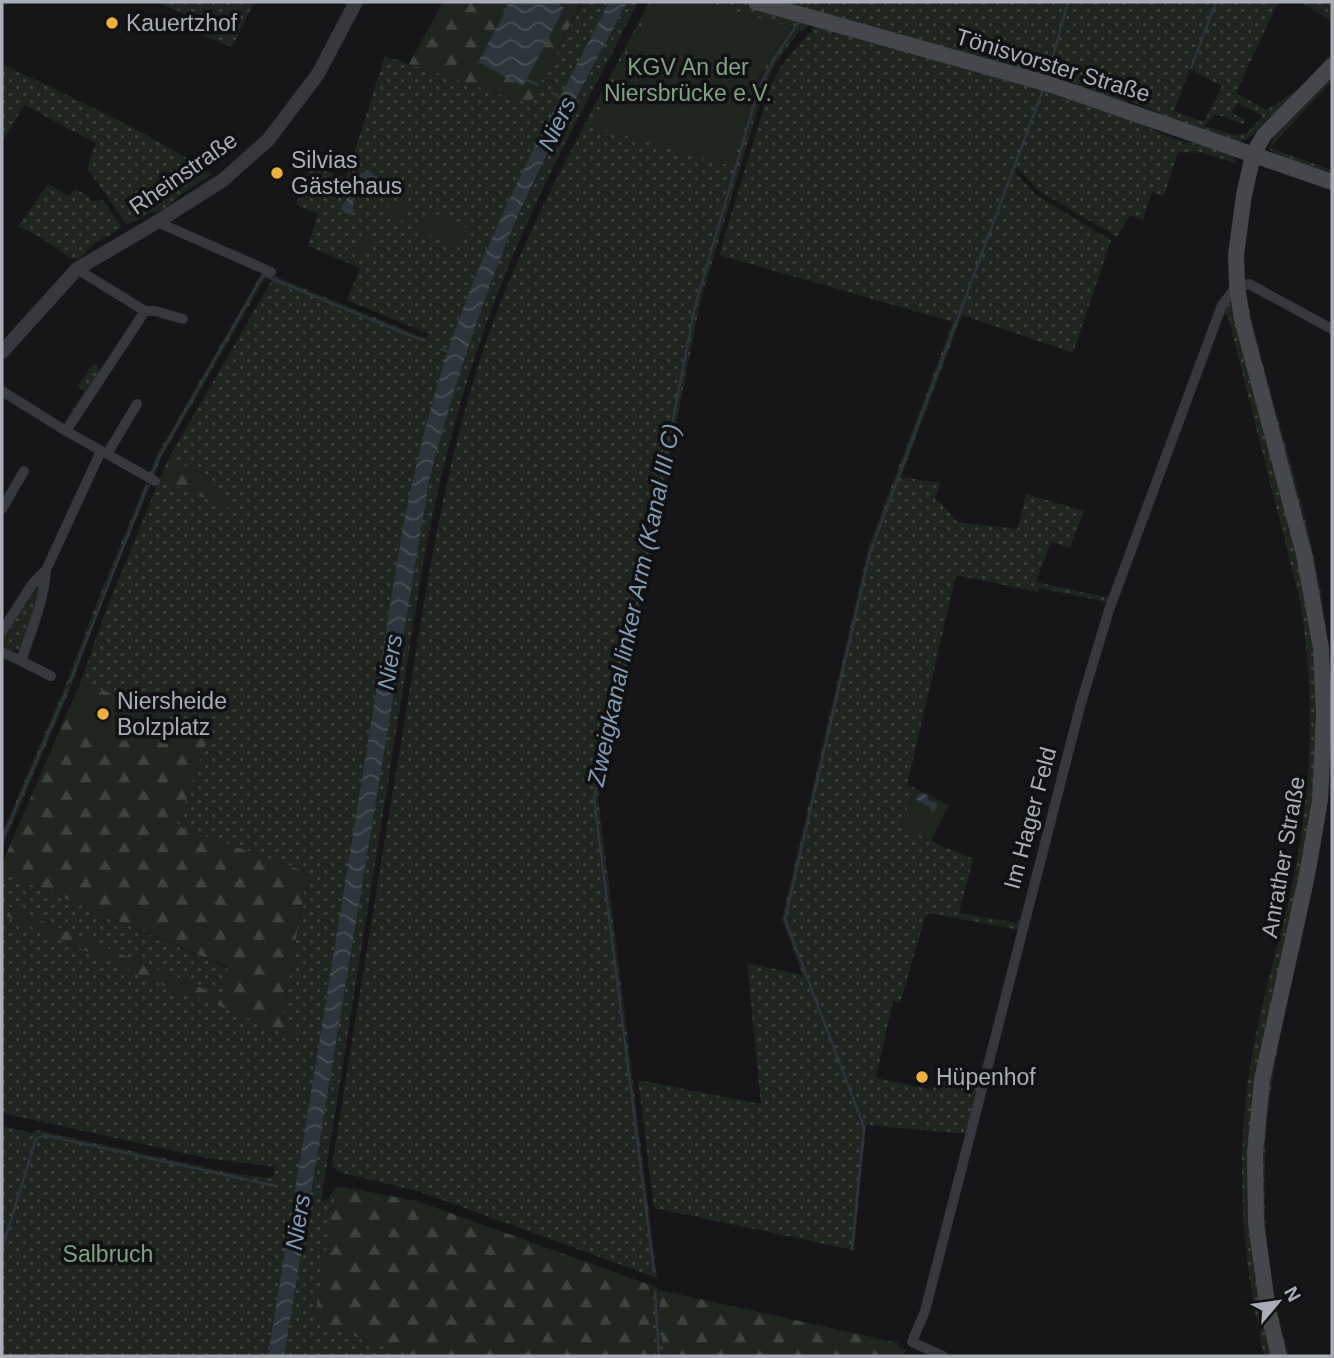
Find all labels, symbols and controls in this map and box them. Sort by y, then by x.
place label: Kauertzhof [126,10,238,36]
marker: Kauertzhof [104,15,120,31]
street label: Tönisvorster Straße [953,23,1153,107]
park label: KGV An der Niersbrücke e.V. [604,54,772,106]
water label: Niers [532,93,581,155]
street label: Rheinstraße [124,126,242,220]
place label: Silvias Gästehaus [291,147,402,199]
marker: Silvias Gästehaus [269,165,285,181]
water label: Zweigkanal linker Arm (Kanal III C) [582,421,685,790]
water label: Niers [372,632,407,692]
place label: Niersheide Bolzplatz [117,688,227,740]
marker: Niersheide Bolzplatz [95,706,111,722]
street label: Im Hager Feld [999,744,1061,892]
street label: Anrather Straße [1256,774,1310,940]
place label: Hüpenhof [936,1064,1036,1090]
marker: Hüpenhof [914,1069,930,1085]
water label: Niers [280,1192,315,1252]
park label: Salbruch [63,1241,153,1267]
north arrow [1243,1267,1313,1337]
text: N [1280,1283,1305,1305]

